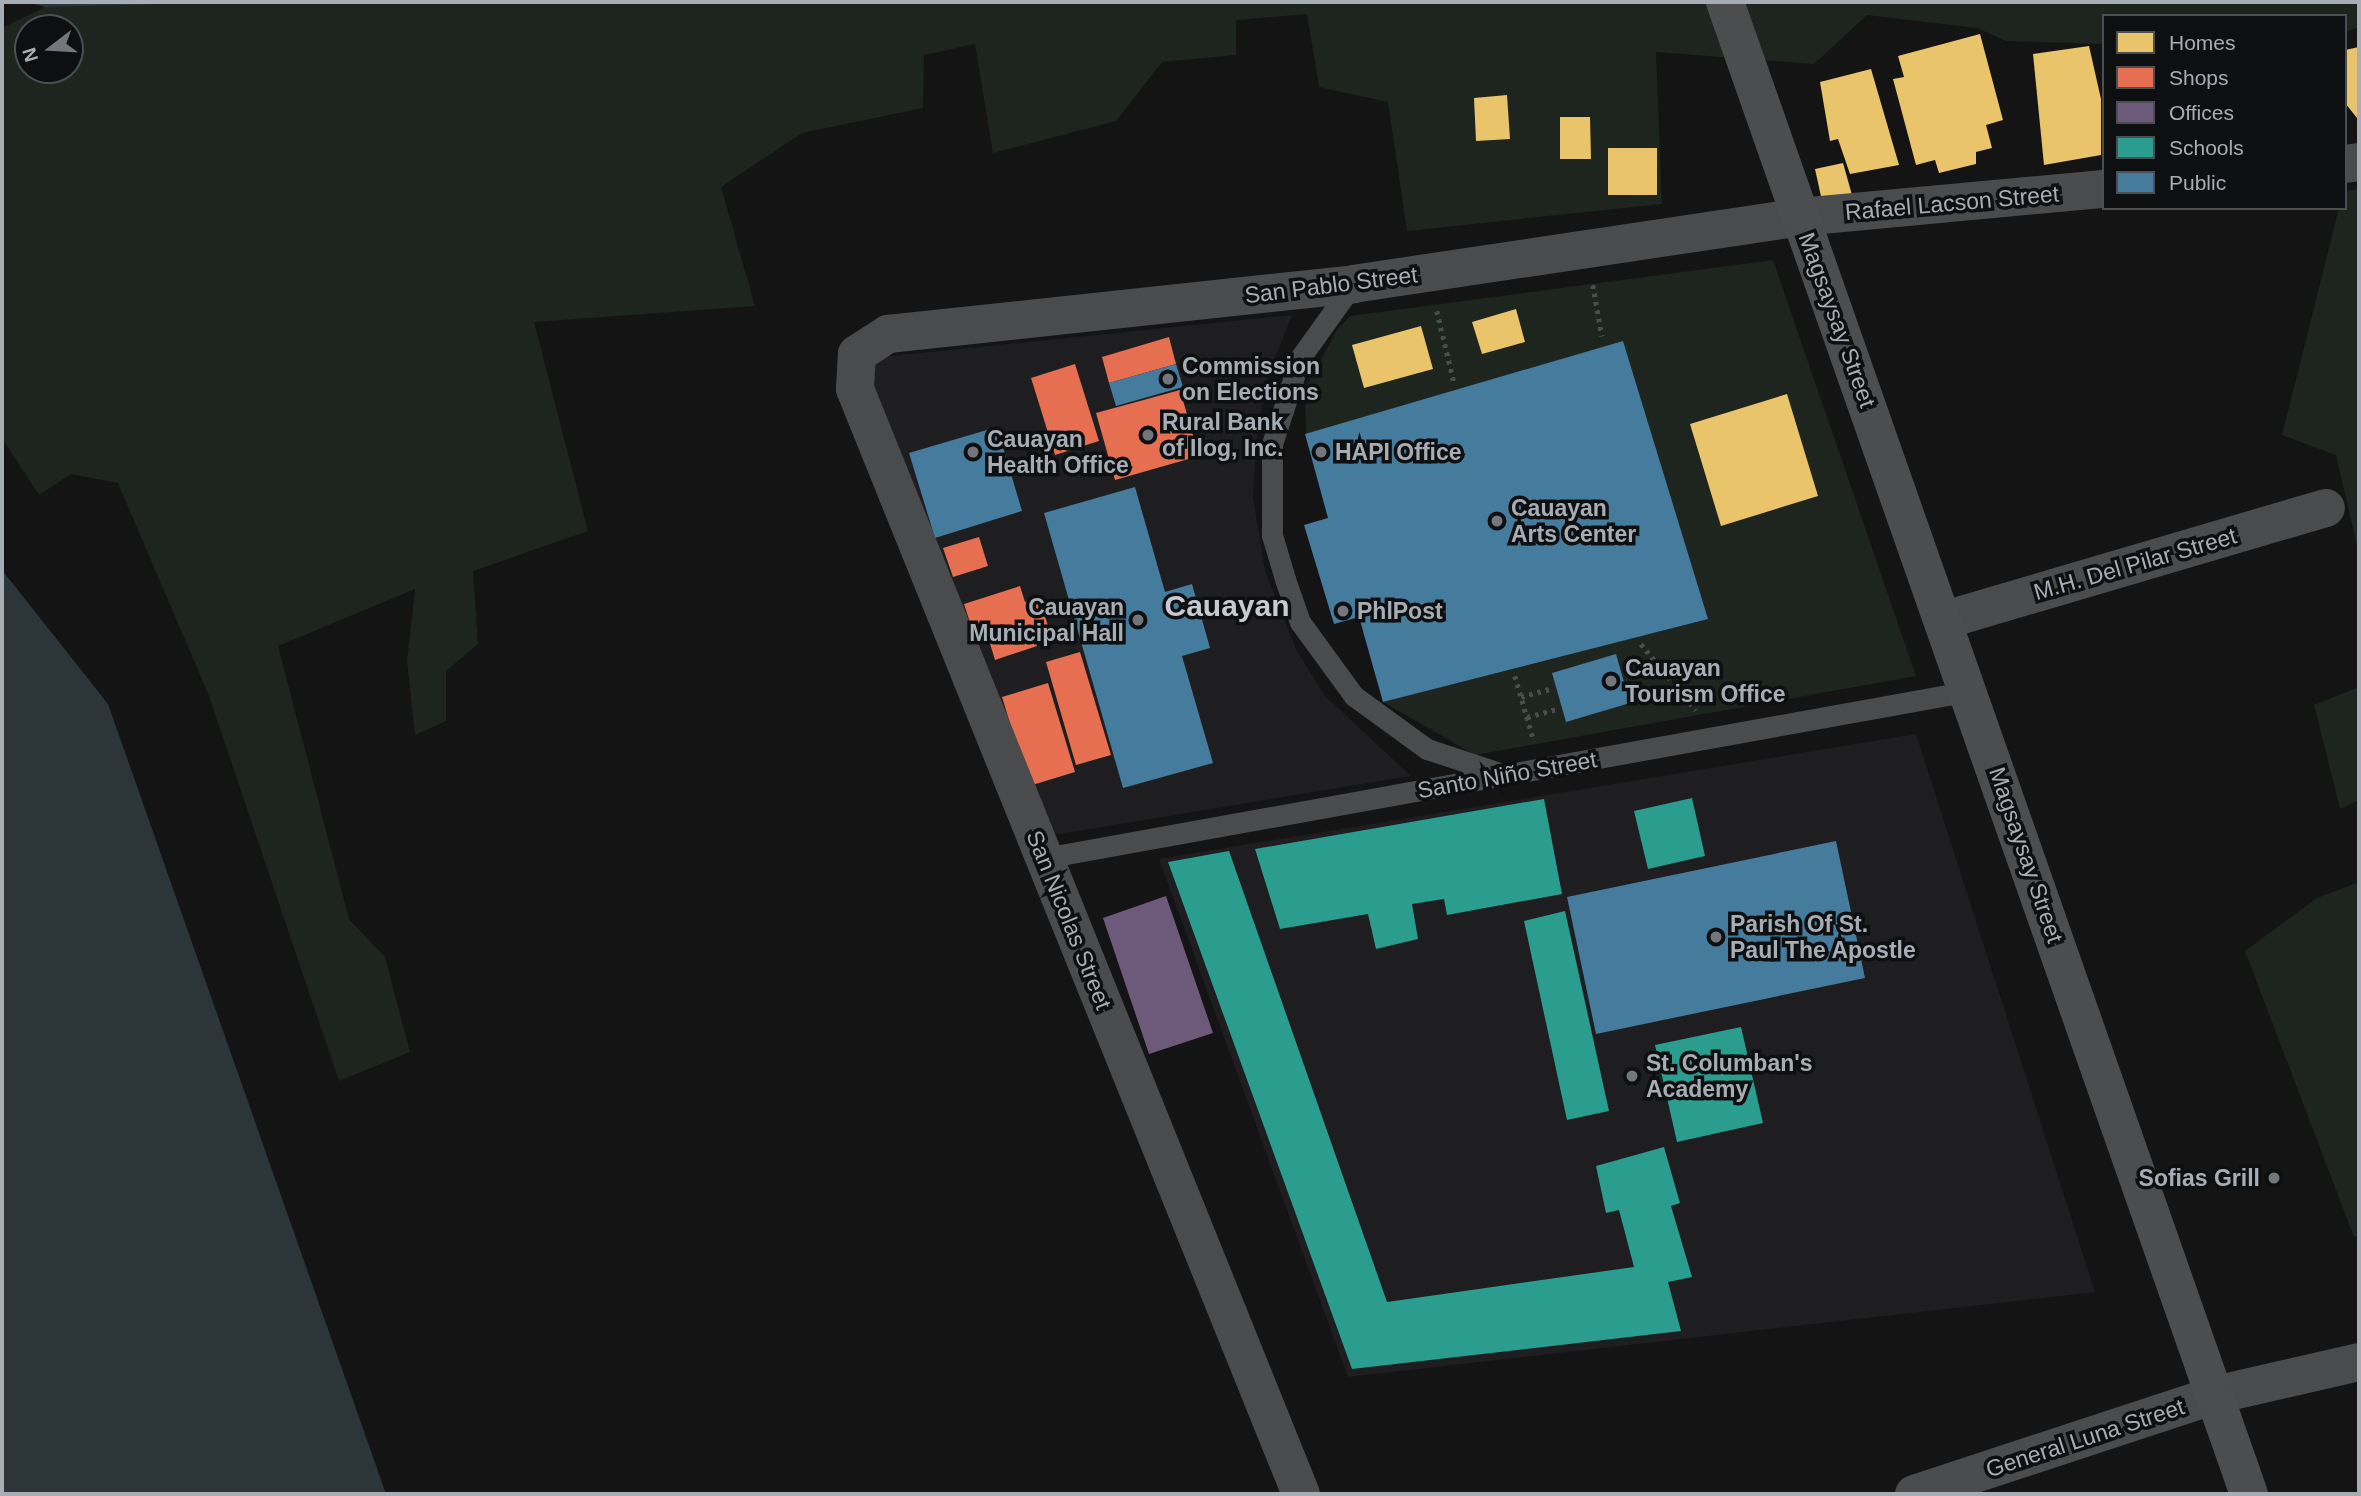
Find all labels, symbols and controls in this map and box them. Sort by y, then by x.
north arrow [14,14,84,84]
legend [2102,14,2347,210]
text: Homes [2169,31,2236,54]
text: N [18,45,42,64]
text: Shops [2169,66,2229,89]
text: Offices [2169,101,2234,124]
text: Schools [2169,136,2244,159]
text: Public [2169,171,2226,194]
street label: Rafael Lacson Street [1844,180,2060,226]
street label: Magsaysay Street [1793,229,1881,411]
street label: San Pablo Street [1243,261,1419,309]
place label: Commission on Elections [1182,352,1320,406]
marker: Commission on Elections [1160,371,1176,387]
place label: Rural Bank of Ilog, Inc. [1162,408,1283,462]
place label: Cauayan Health Office [987,425,1129,479]
marker: Rural Bank of Ilog, Inc. [1140,427,1156,443]
place label: HAPI Office [1335,438,1462,466]
marker: Cauayan Health Office [965,444,981,460]
marker: HAPI Office [1313,444,1329,460]
place label: Cauayan Arts Center [1511,494,1636,548]
marker: Cauayan Arts Center [1489,513,1505,529]
street label: M.H. Del Pilar Street [2030,522,2240,606]
district label: Cauayan [1164,588,1290,624]
place label: Cauayan Municipal Hall [969,593,1124,647]
place label: PhlPost [1357,597,1443,625]
marker: PhlPost [1335,603,1351,619]
marker: Cauayan Municipal Hall [1130,612,1146,628]
place label: Cauayan Tourism Office [1625,654,1786,708]
marker: Cauayan Tourism Office [1603,673,1619,689]
street label: Santo Niño Street [1415,746,1599,804]
street label: Magsaysay Street [1983,763,2069,947]
street label: San Nicolas Street [1021,827,1117,1013]
place label: Parish Of St. Paul The Apostle [1730,910,1917,964]
marker: Parish Of St. Paul The Apostle [1708,929,1724,945]
place label: St. Columban's Academy [1646,1049,1812,1103]
marker: St. Columban's Academy [1624,1068,1640,1084]
place label: Sofias Grill [2139,1164,2260,1192]
marker: Sofias Grill [2266,1170,2282,1186]
street label: General Luna Street [1982,1393,2188,1483]

